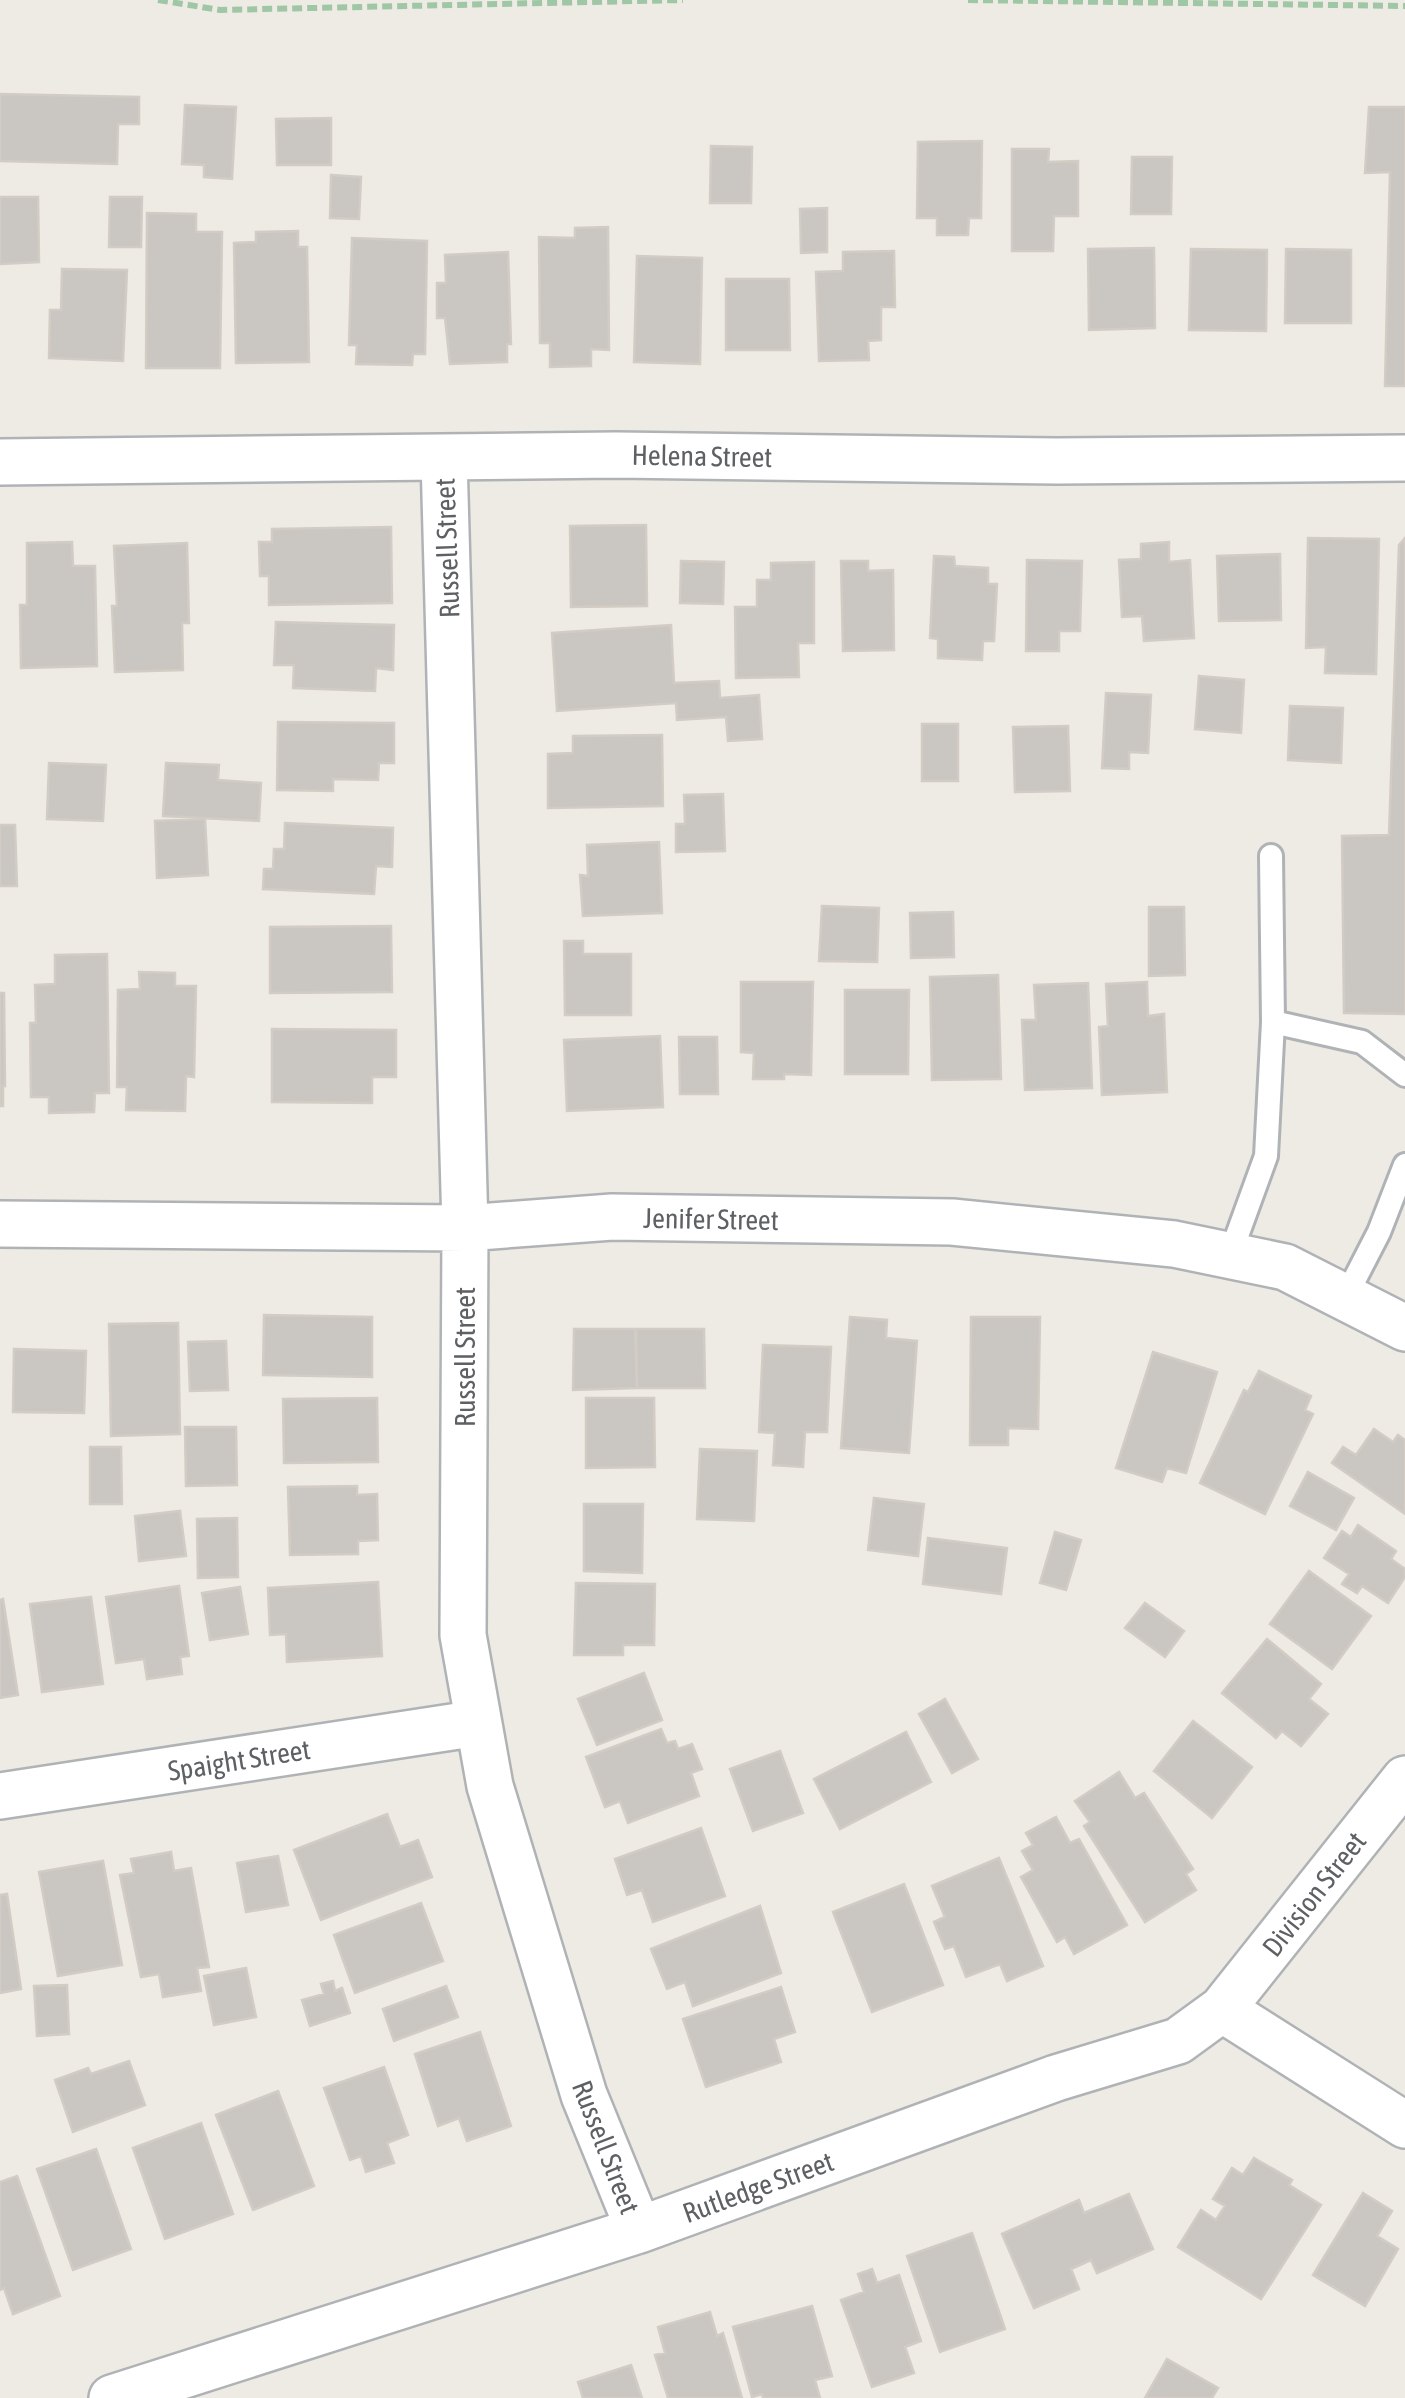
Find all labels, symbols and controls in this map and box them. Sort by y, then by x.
street label: Helena Street [631,439,773,473]
street label: Russell Street [429,477,465,619]
street label: Jenifer Street [643,1202,779,1236]
street label: Russell Street [449,1287,481,1427]
street label: Spaight Street [166,1733,312,1787]
street label: Division Street [1256,1826,1372,1962]
street label: Russell Street [566,2076,646,2218]
street label: Rutledge Street [678,2145,838,2229]

